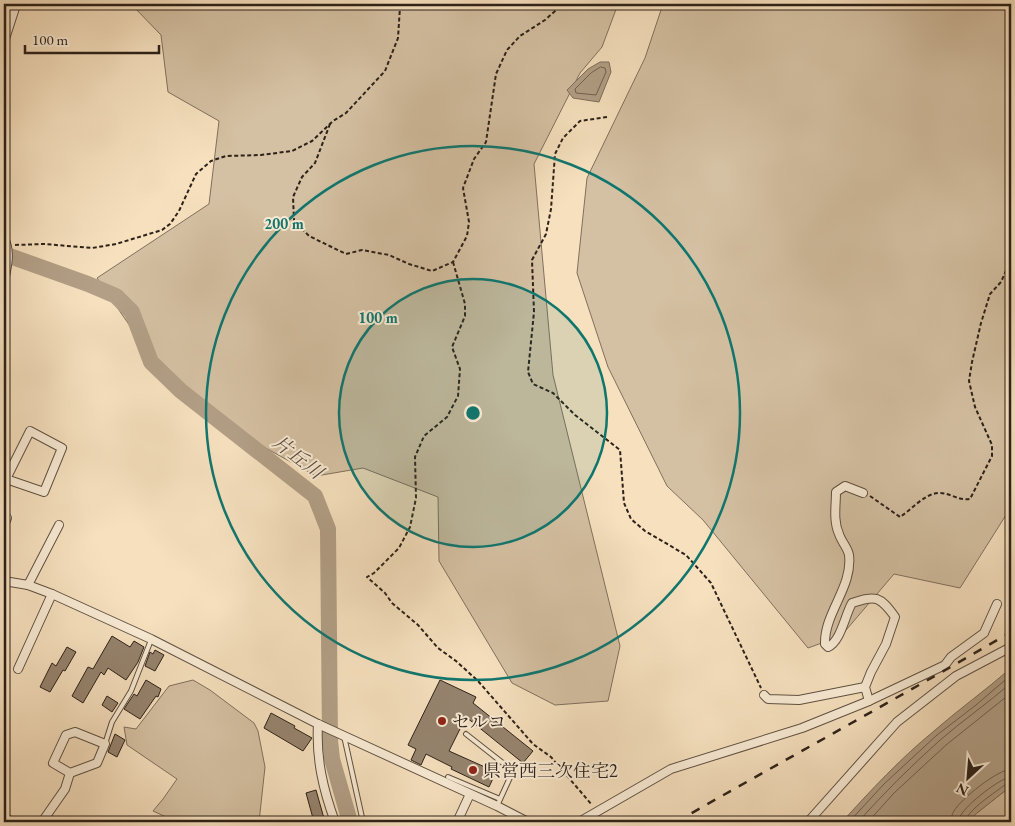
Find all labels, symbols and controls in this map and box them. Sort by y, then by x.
scale bar [25,22,159,54]
text: 100 m [32,30,69,49]
text: 200 m [264,214,304,233]
text: 100 m [358,308,398,327]
centre of rings [464,404,482,422]
water label: 片丘川 [268,430,330,486]
place label: セルコ [452,710,506,733]
marker: セルコ [436,715,448,727]
north arrow [942,754,992,804]
place label: 県営西三次住宅2 [483,759,618,782]
marker: 県営西三次住宅2 [467,764,479,776]
text: N [953,779,971,800]

